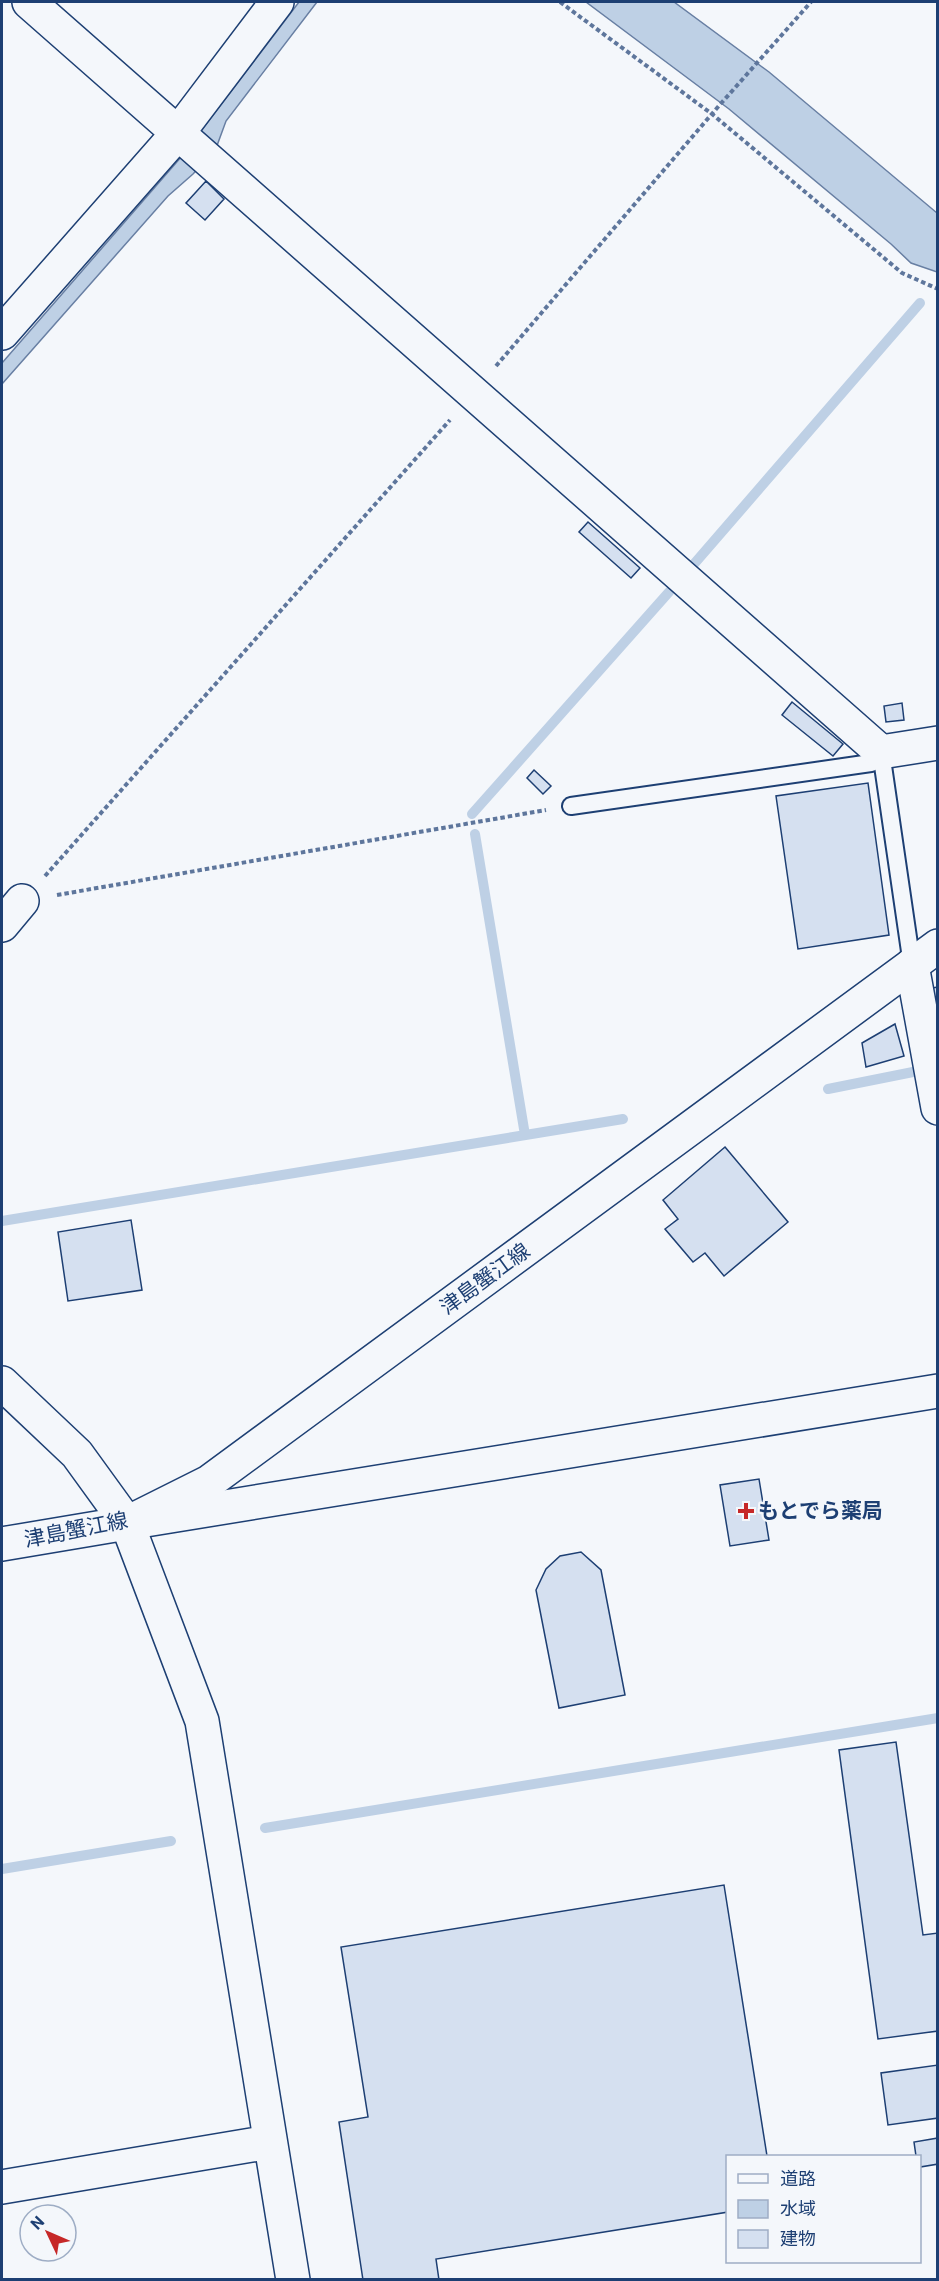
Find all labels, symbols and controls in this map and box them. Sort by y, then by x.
street label: 津島蟹江線 [435,1238,535,1320]
place label: もとでら薬局 [758,1499,883,1523]
marker: もとでら薬局 [739,1504,753,1518]
street label: 津島蟹江線 [22,1508,130,1552]
legend [726,2155,921,2263]
text: 道路 [780,2168,816,2189]
text: 水域 [780,2198,816,2219]
north arrow [18,2203,78,2263]
text: N [27,2212,48,2234]
text: 建物 [780,2228,816,2249]

